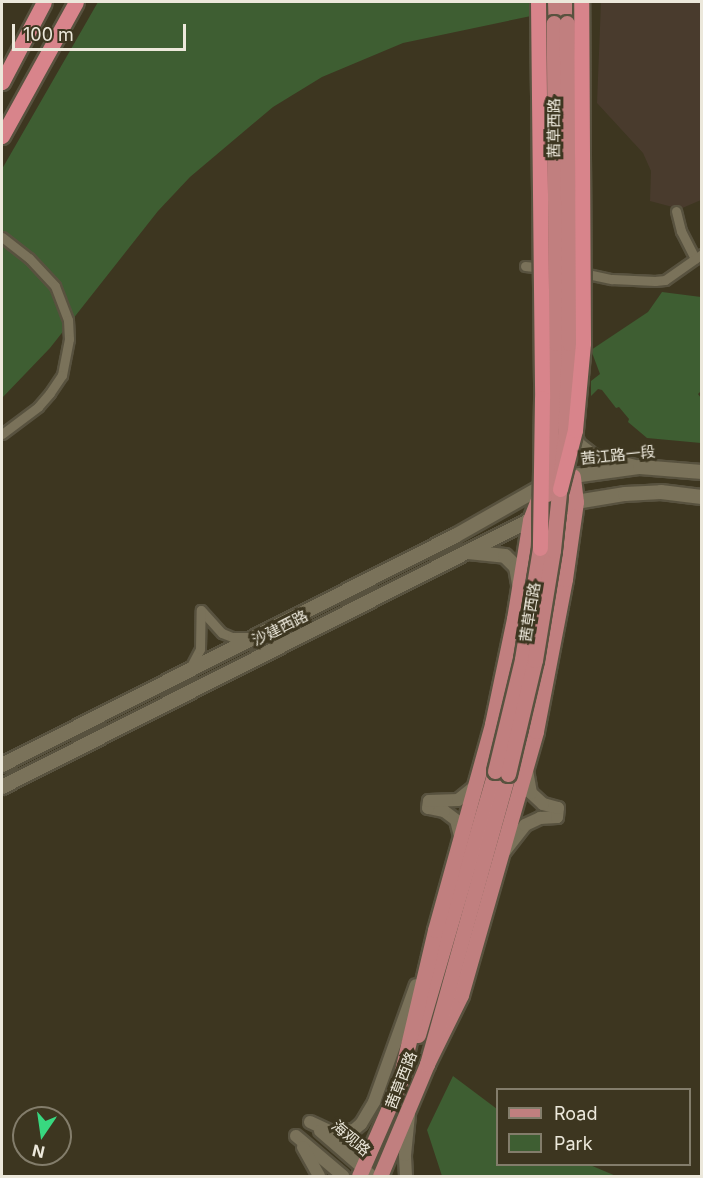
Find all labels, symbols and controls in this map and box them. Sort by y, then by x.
scale bar [15,12,189,50]
text: 100 m [23,24,74,45]
street label: 茜草西路 [545,98,563,158]
street label: 茜江路一段 [580,442,656,468]
street label: 茜草西路 [516,581,544,643]
street label: 沙建西路 [249,606,311,650]
street label: 茜草西路 [382,1049,420,1111]
legend [496,1088,691,1166]
text: Road [554,1103,597,1124]
north arrow [12,1106,72,1166]
street label: 海观路 [328,1116,374,1160]
text: Park [554,1133,593,1154]
text: N [30,1140,47,1163]

